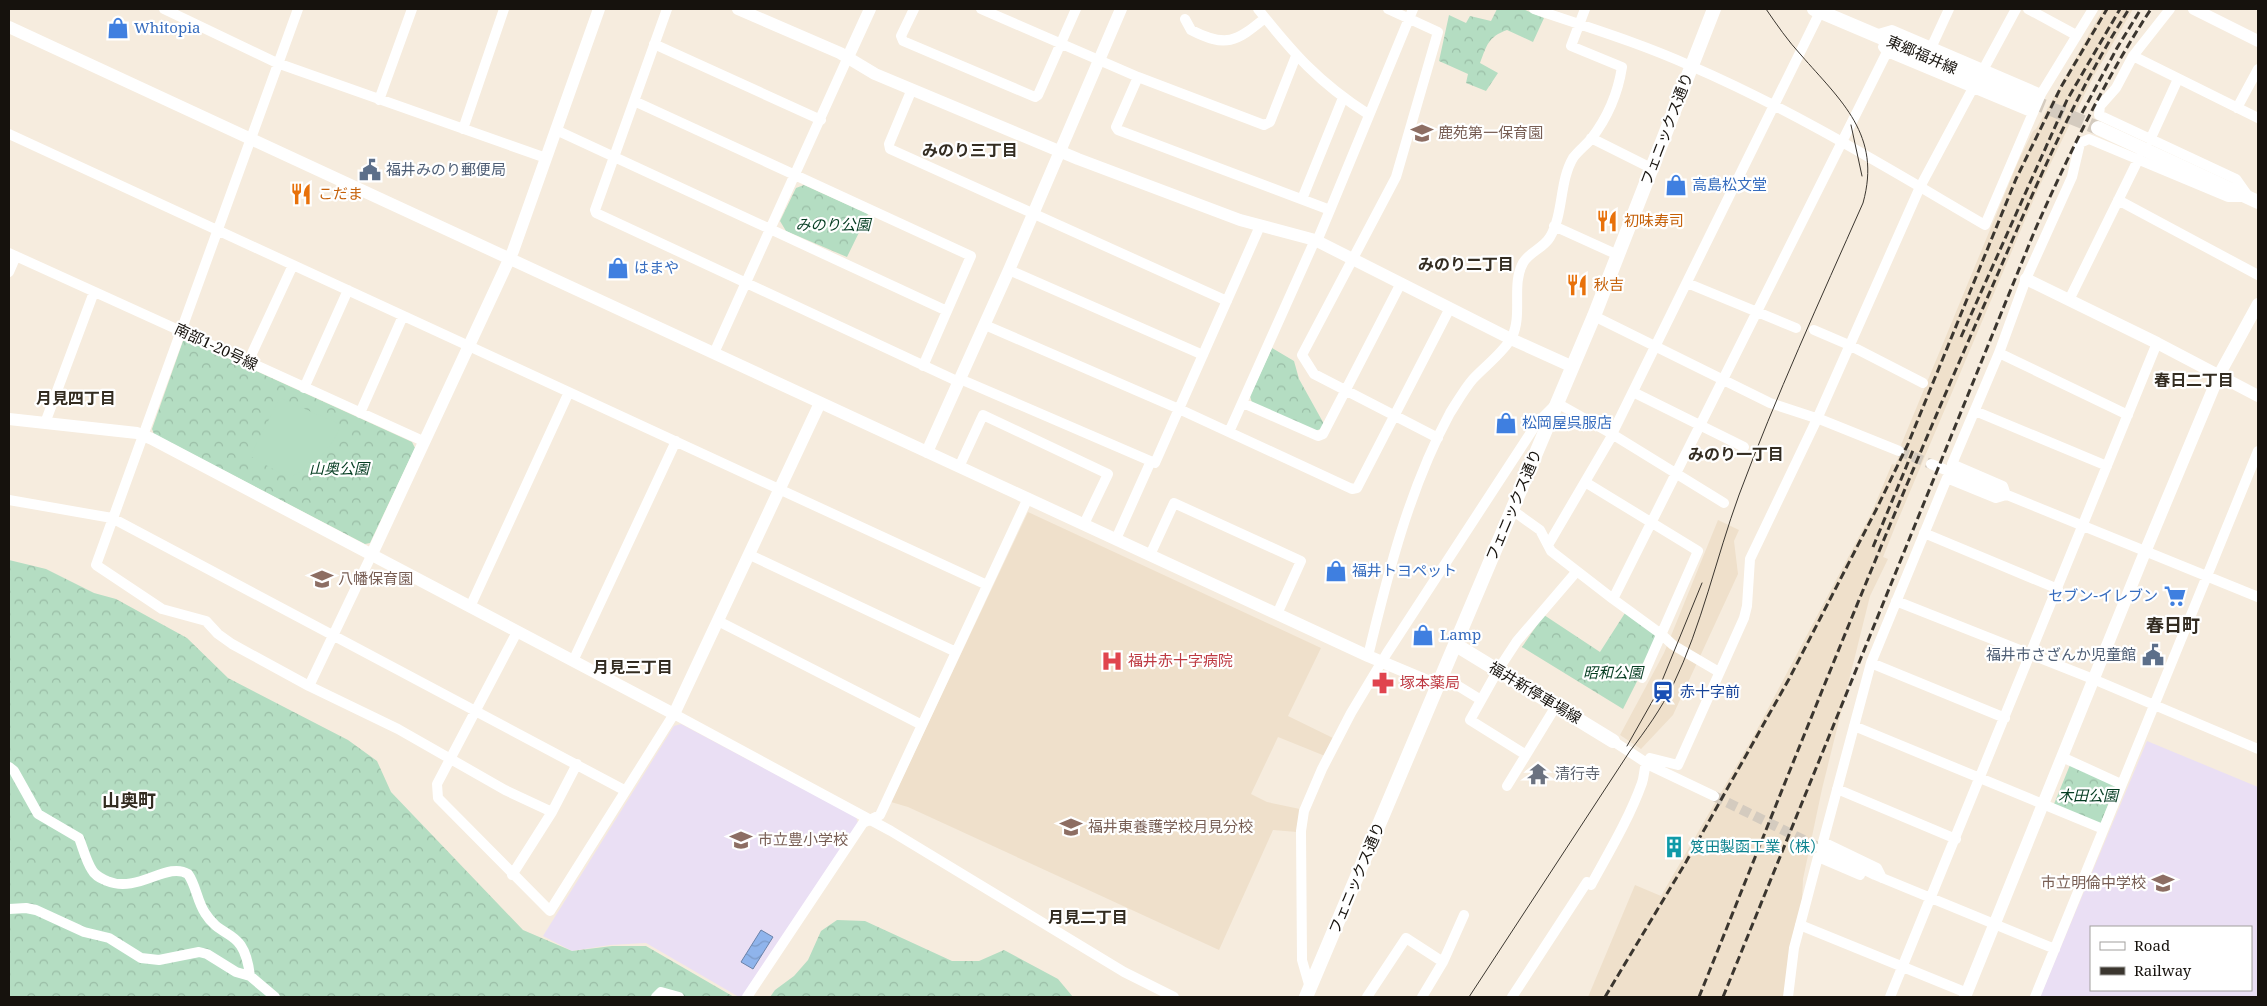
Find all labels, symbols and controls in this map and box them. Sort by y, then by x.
shop icon: Whitopia [105,15,131,41]
place label: Whitopia [134,17,200,37]
street label: 東郷福井線 [1884,30,1961,78]
street label: フェニックス通り [1635,69,1697,188]
school or university icon: 鹿苑第一保育園 [1409,120,1435,146]
place label: 鹿苑第一保育園 [1438,122,1543,142]
district label: みのり三丁目 [922,139,1018,161]
public building icon: 福井みのり郵便局 [357,157,383,183]
place label: 福井みのり郵便局 [386,159,506,179]
shop icon: 高島松文堂 [1663,172,1689,198]
place label: 高島松文堂 [1692,174,1767,194]
restaurant icon: こだま [288,181,314,207]
place label: こだま [318,183,363,203]
restaurant icon: 初味寿司 [1594,208,1620,234]
place label: 初味寿司 [1624,210,1684,230]
park label: みのり公園 [795,214,872,234]
district label: みのり二丁目 [1418,253,1514,275]
shop icon: はまや [605,255,631,281]
place label: はまや [634,257,679,277]
restaurant icon: 秋吉 [1564,272,1590,298]
place label: 秋吉 [1594,274,1624,294]
street label: 南部1-20号線 [171,318,261,374]
district label: 春日二丁目 [2154,369,2234,391]
district label: 月見四丁目 [36,387,116,409]
shop icon: 松岡屋呉服店 [1493,410,1519,436]
place label: 松岡屋呉服店 [1522,412,1612,432]
district label: みのり一丁目 [1688,443,1784,465]
street label: フェニックス通り [1481,446,1546,564]
park label: 山奥公園 [309,458,371,478]
shop icon: 福井トヨペット [1323,558,1349,584]
place label: 福井トヨペット [1352,560,1457,580]
school or university icon: 八幡保育園 [309,566,335,592]
place label: 八幡保育園 [338,568,413,588]
supermarket icon: セブン-イレブン [2162,583,2188,609]
place label: セブン-イレブン [2048,585,2158,605]
district label: 春日町 [2146,613,2200,637]
shop icon: Lamp [1410,622,1436,648]
place label: Lamp [1440,624,1481,644]
public building icon: 福井市さざんか児童館 [2140,642,2166,668]
place label: 福井市さざんか児童館 [1986,644,2136,664]
hospital icon: 福井赤十字病院 [1099,648,1125,674]
place label: 福井赤十字病院 [1128,650,1233,670]
district label: 月見三丁目 [593,656,673,678]
street label: 福井新停車場線 [1485,657,1586,728]
park label: 昭和公園 [1583,662,1645,682]
pharmacy icon: 塚本薬局 [1370,670,1396,696]
place label: 塚本薬局 [1400,672,1460,692]
station icon: 赤十字前 [1650,679,1676,705]
place label: 赤十字前 [1680,681,1740,701]
temple icon: 清行寺 [1525,761,1551,787]
place label: 清行寺 [1555,763,1600,783]
park label: 木田公園 [2058,785,2120,805]
district label: 山奥町 [102,788,156,812]
school or university icon: 福井東養護学校月見分校 [1058,814,1084,840]
place label: 福井東養護学校月見分校 [1088,816,1253,836]
street label: フェニックス通り [1324,819,1389,937]
school or university icon: 市立豊小学校 [728,827,754,853]
place label: 市立豊小学校 [758,829,848,849]
building icon: 笈田製函工業（株） [1661,834,1687,860]
place label: 笈田製函工業（株） [1690,836,1825,856]
school or university icon: 市立明倫中学校 [2150,870,2176,896]
place label: 市立明倫中学校 [2041,872,2146,892]
district label: 月見二丁目 [1048,906,1128,928]
legend [2090,926,2252,991]
text: Road [2134,935,2170,955]
text: Railway [2134,960,2192,980]

